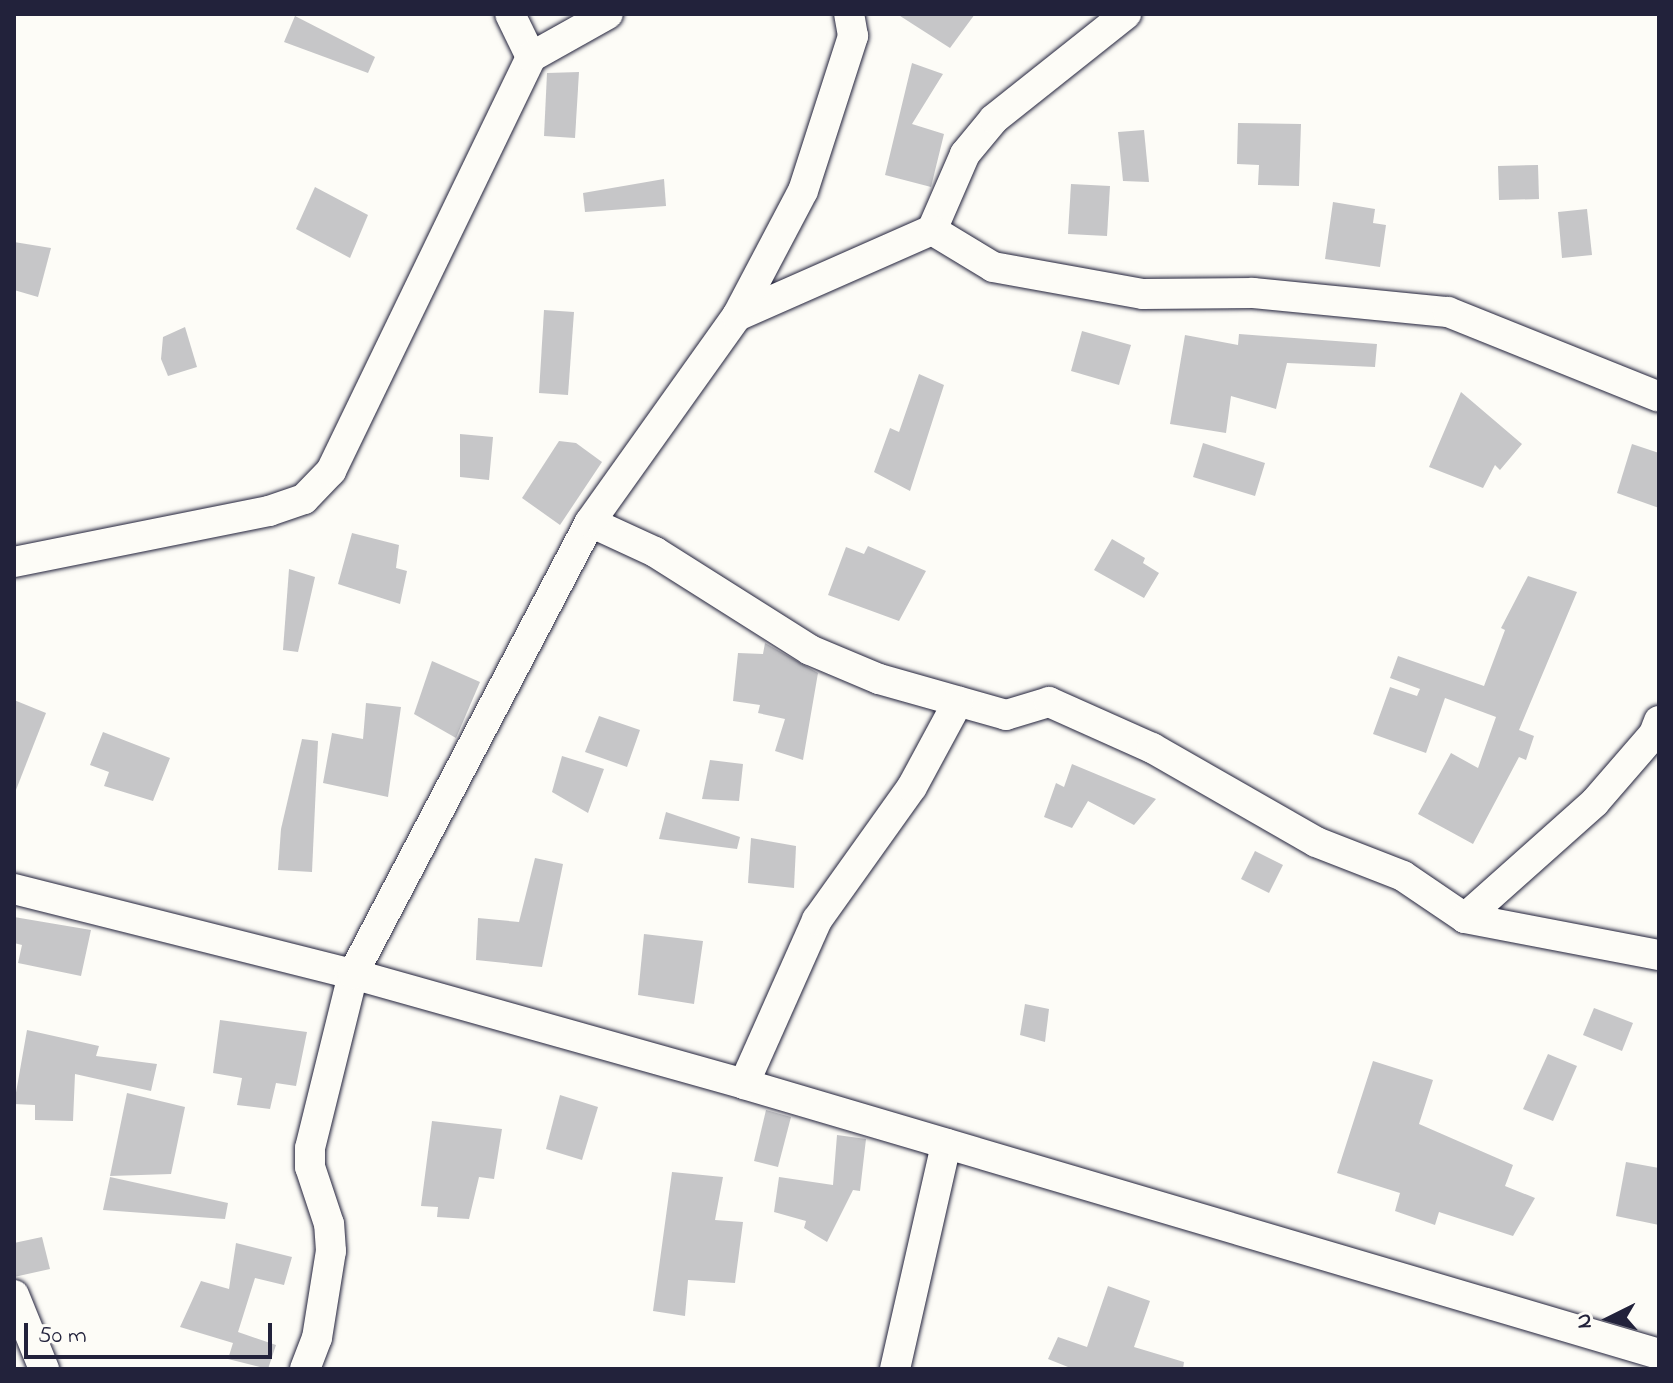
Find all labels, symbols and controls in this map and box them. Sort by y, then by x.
north arrow [1569,1279,1649,1359]
scale bar [28,1307,276,1357]
text: N [1569,1312,1602,1330]
text: 50 m [38,1319,87,1354]

